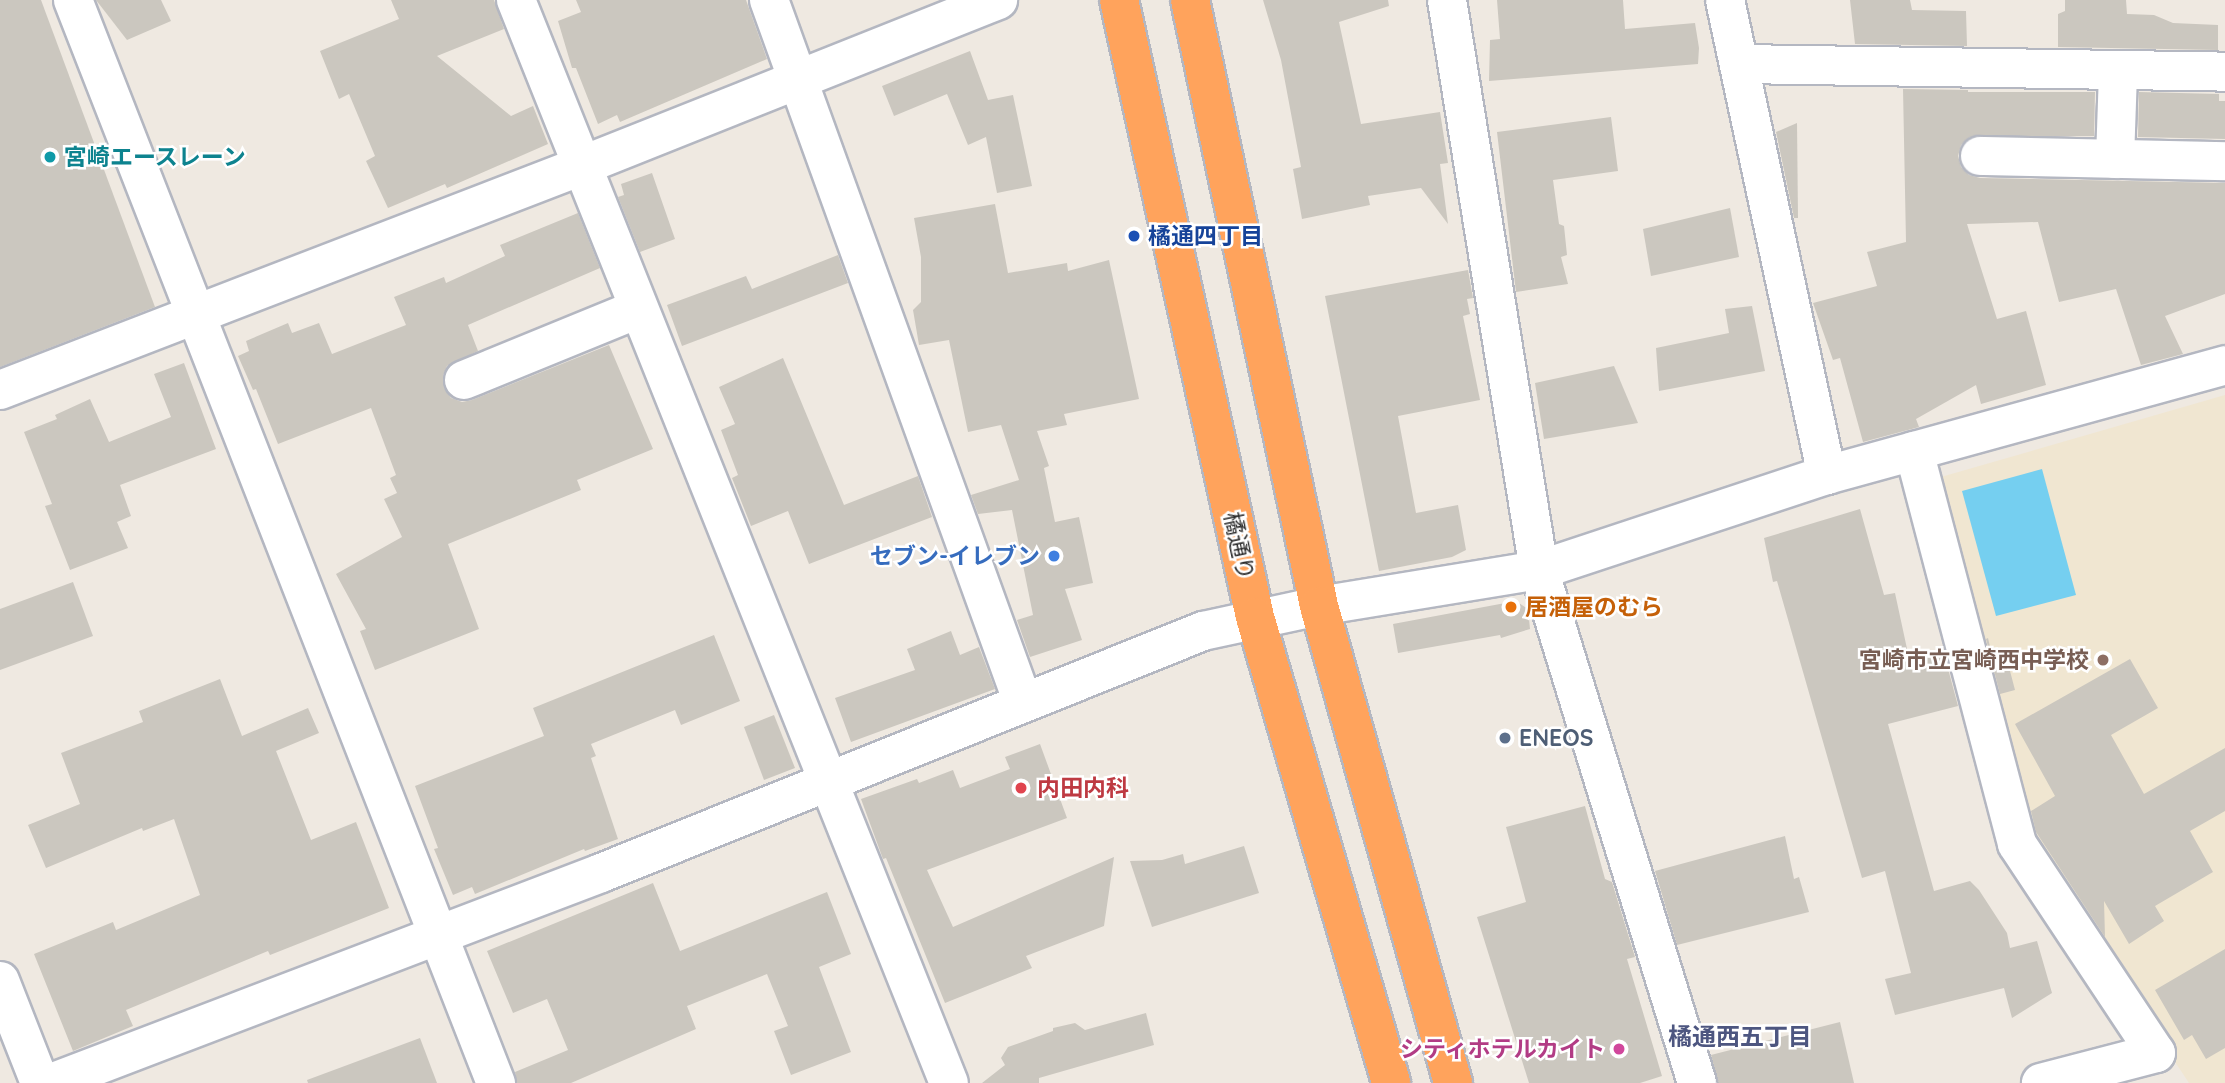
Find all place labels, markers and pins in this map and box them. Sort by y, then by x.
place label: 宮崎エースレーン [64,143,248,171]
marker: 宮崎エースレーン [42,149,58,165]
place label: 橘通四丁目 [1148,222,1263,250]
marker: 橘通四丁目 [1126,228,1142,244]
place label: セブン-イレブン [870,542,1040,570]
marker: セブン-イレブン [1046,548,1062,564]
place label: 居酒屋のむら [1525,593,1663,621]
marker: 居酒屋のむら [1503,599,1519,615]
place label: 宮崎市立宮崎西中学校 [1859,646,2089,674]
marker: 宮崎市立宮崎西中学校 [2095,652,2111,668]
place label: ENEOS [1519,724,1593,752]
marker: ENEOS [1497,730,1513,746]
place label: 内田内科 [1037,774,1129,802]
marker: 内田内科 [1011,778,1031,798]
place label: シティホテルカイト [1398,1035,1605,1063]
marker: シティホテルカイト [1611,1041,1627,1057]

